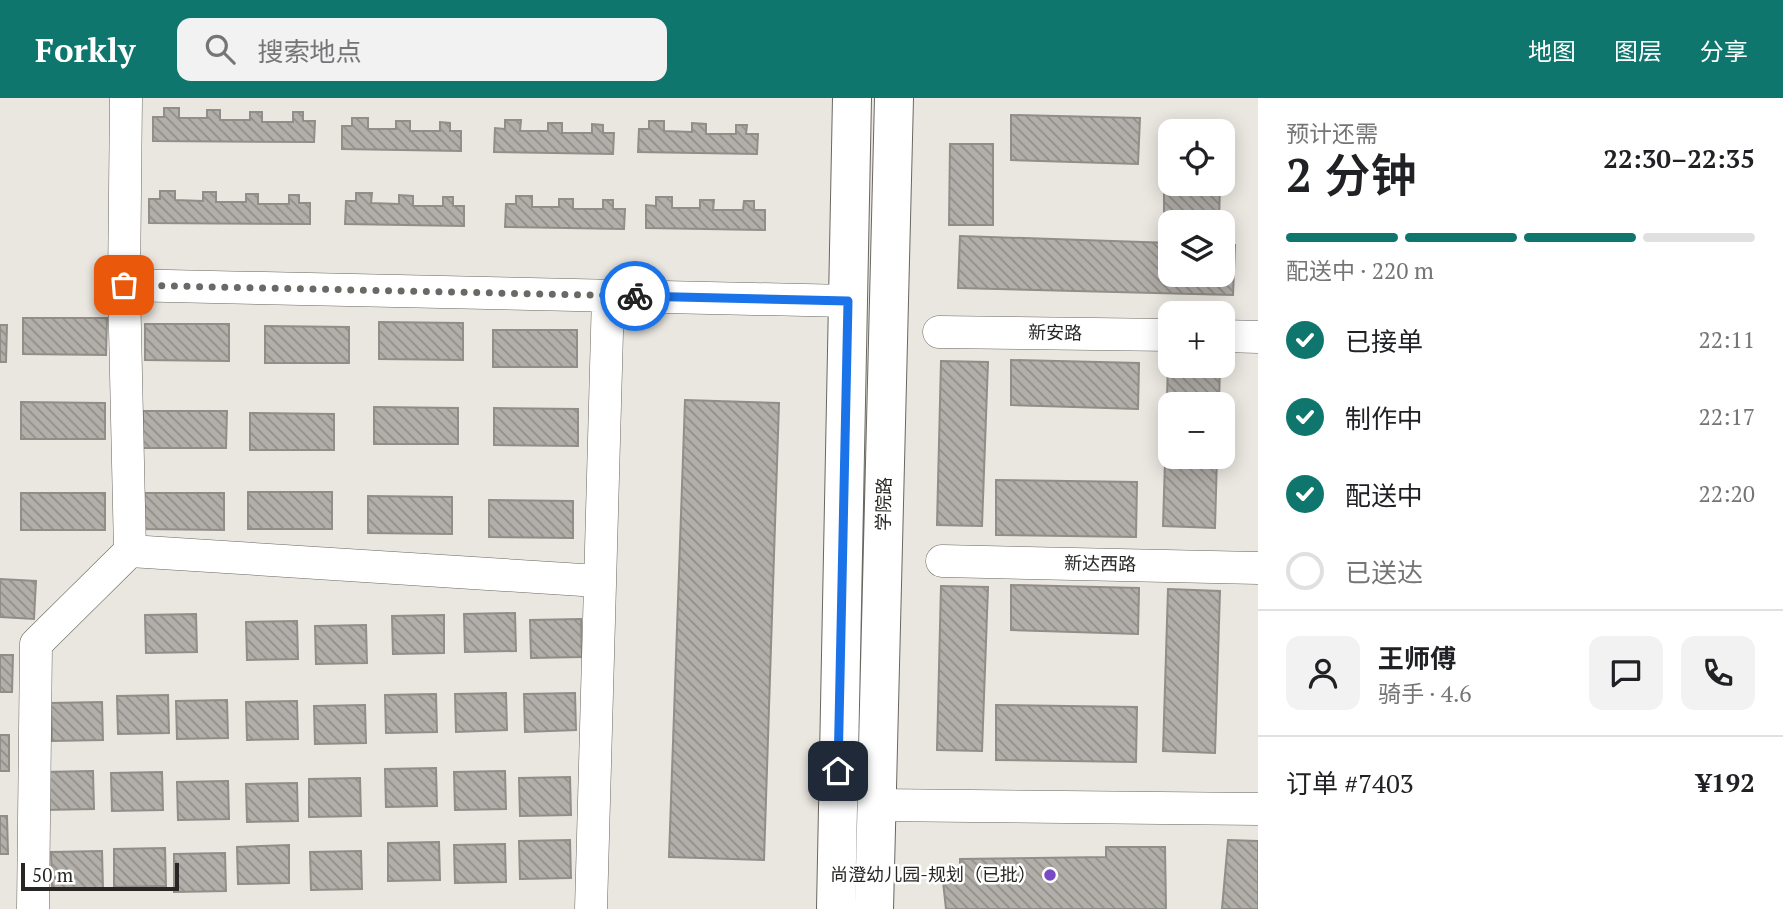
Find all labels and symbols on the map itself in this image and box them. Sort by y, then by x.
pin [94,255,154,315]
courier [600,261,670,331]
street label: 新安路 [1028,320,1082,344]
street label: 学院路 [871,477,895,531]
street label: 新达西路 [1064,550,1136,576]
pin [808,741,868,801]
scale bar [21,860,178,892]
place label: 尚澄幼儿园-规划（已批） [830,862,1036,886]
marker: 尚澄幼儿园-规划（已批） [1042,867,1058,883]

